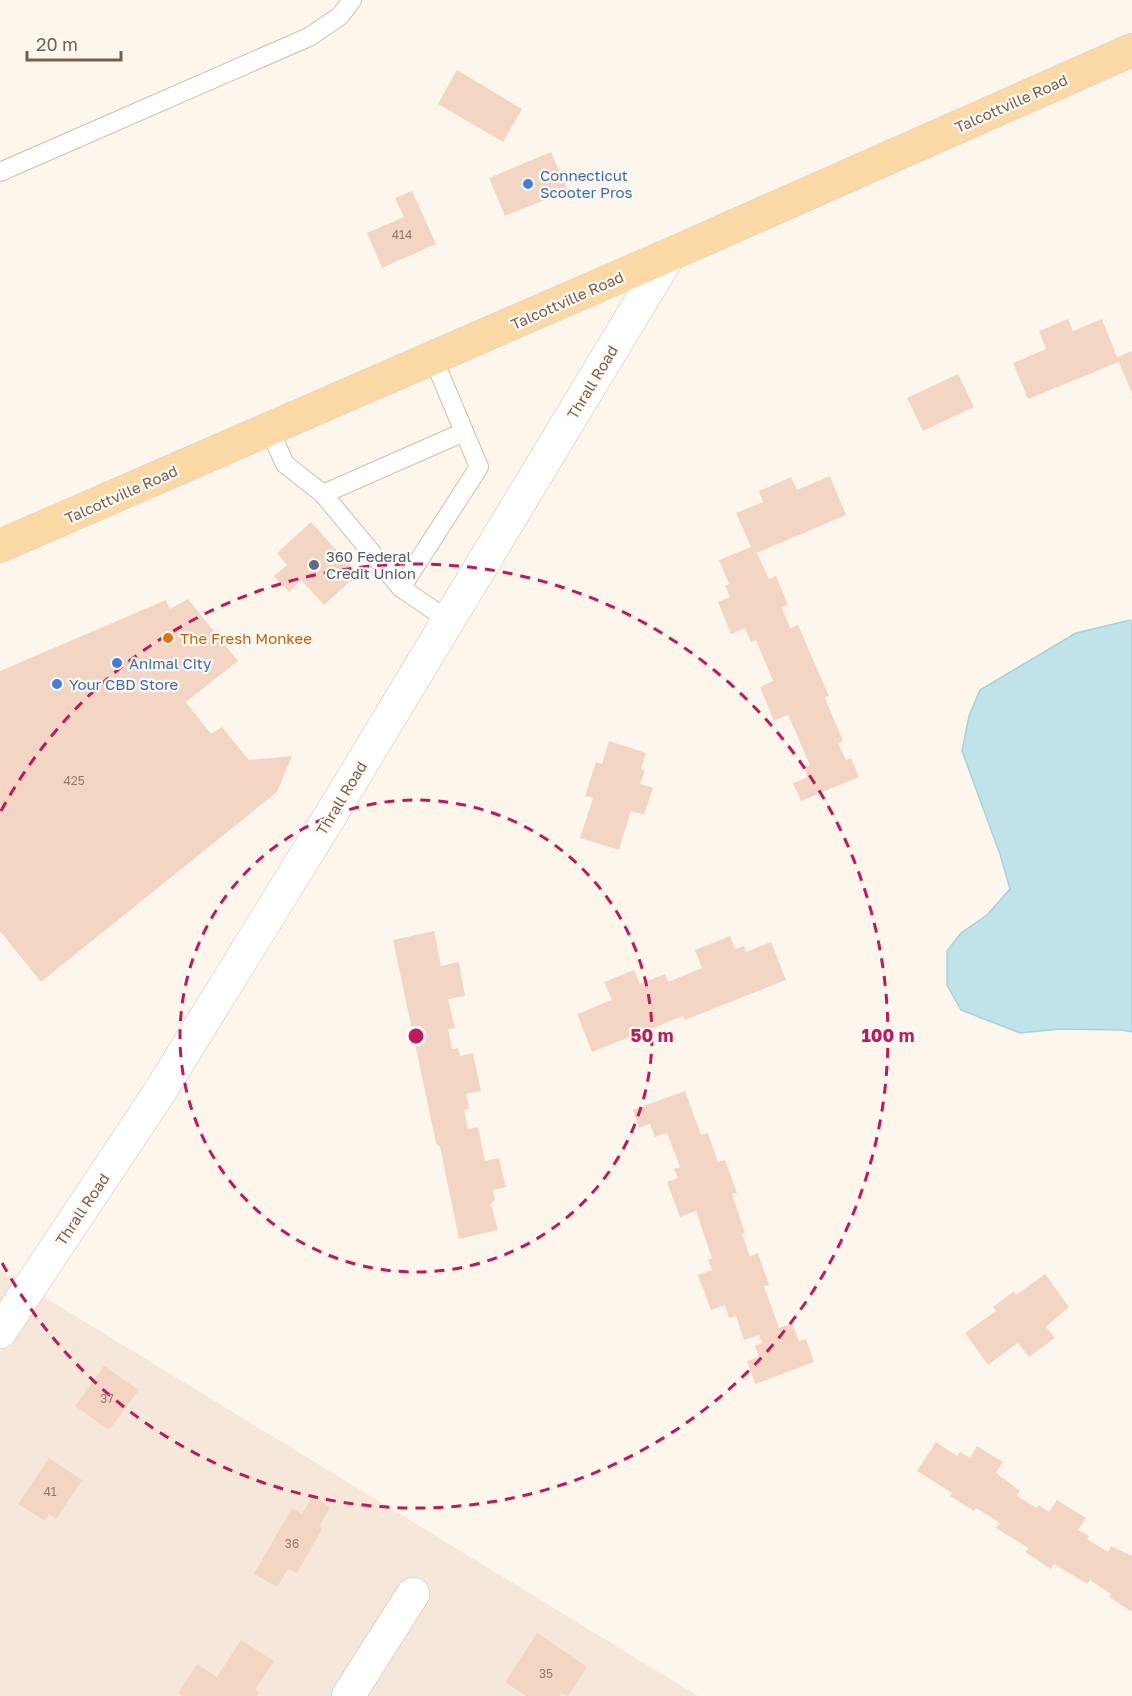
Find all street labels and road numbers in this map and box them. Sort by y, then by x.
street label: Talcottville Road [952,70,1070,136]
street label: Talcottville Road [508,267,626,333]
street label: Thrall Road [563,342,621,422]
street label: Talcottville Road [62,461,180,527]
street label: Thrall Road [312,758,370,838]
street label: Thrall Road [51,1170,113,1248]

